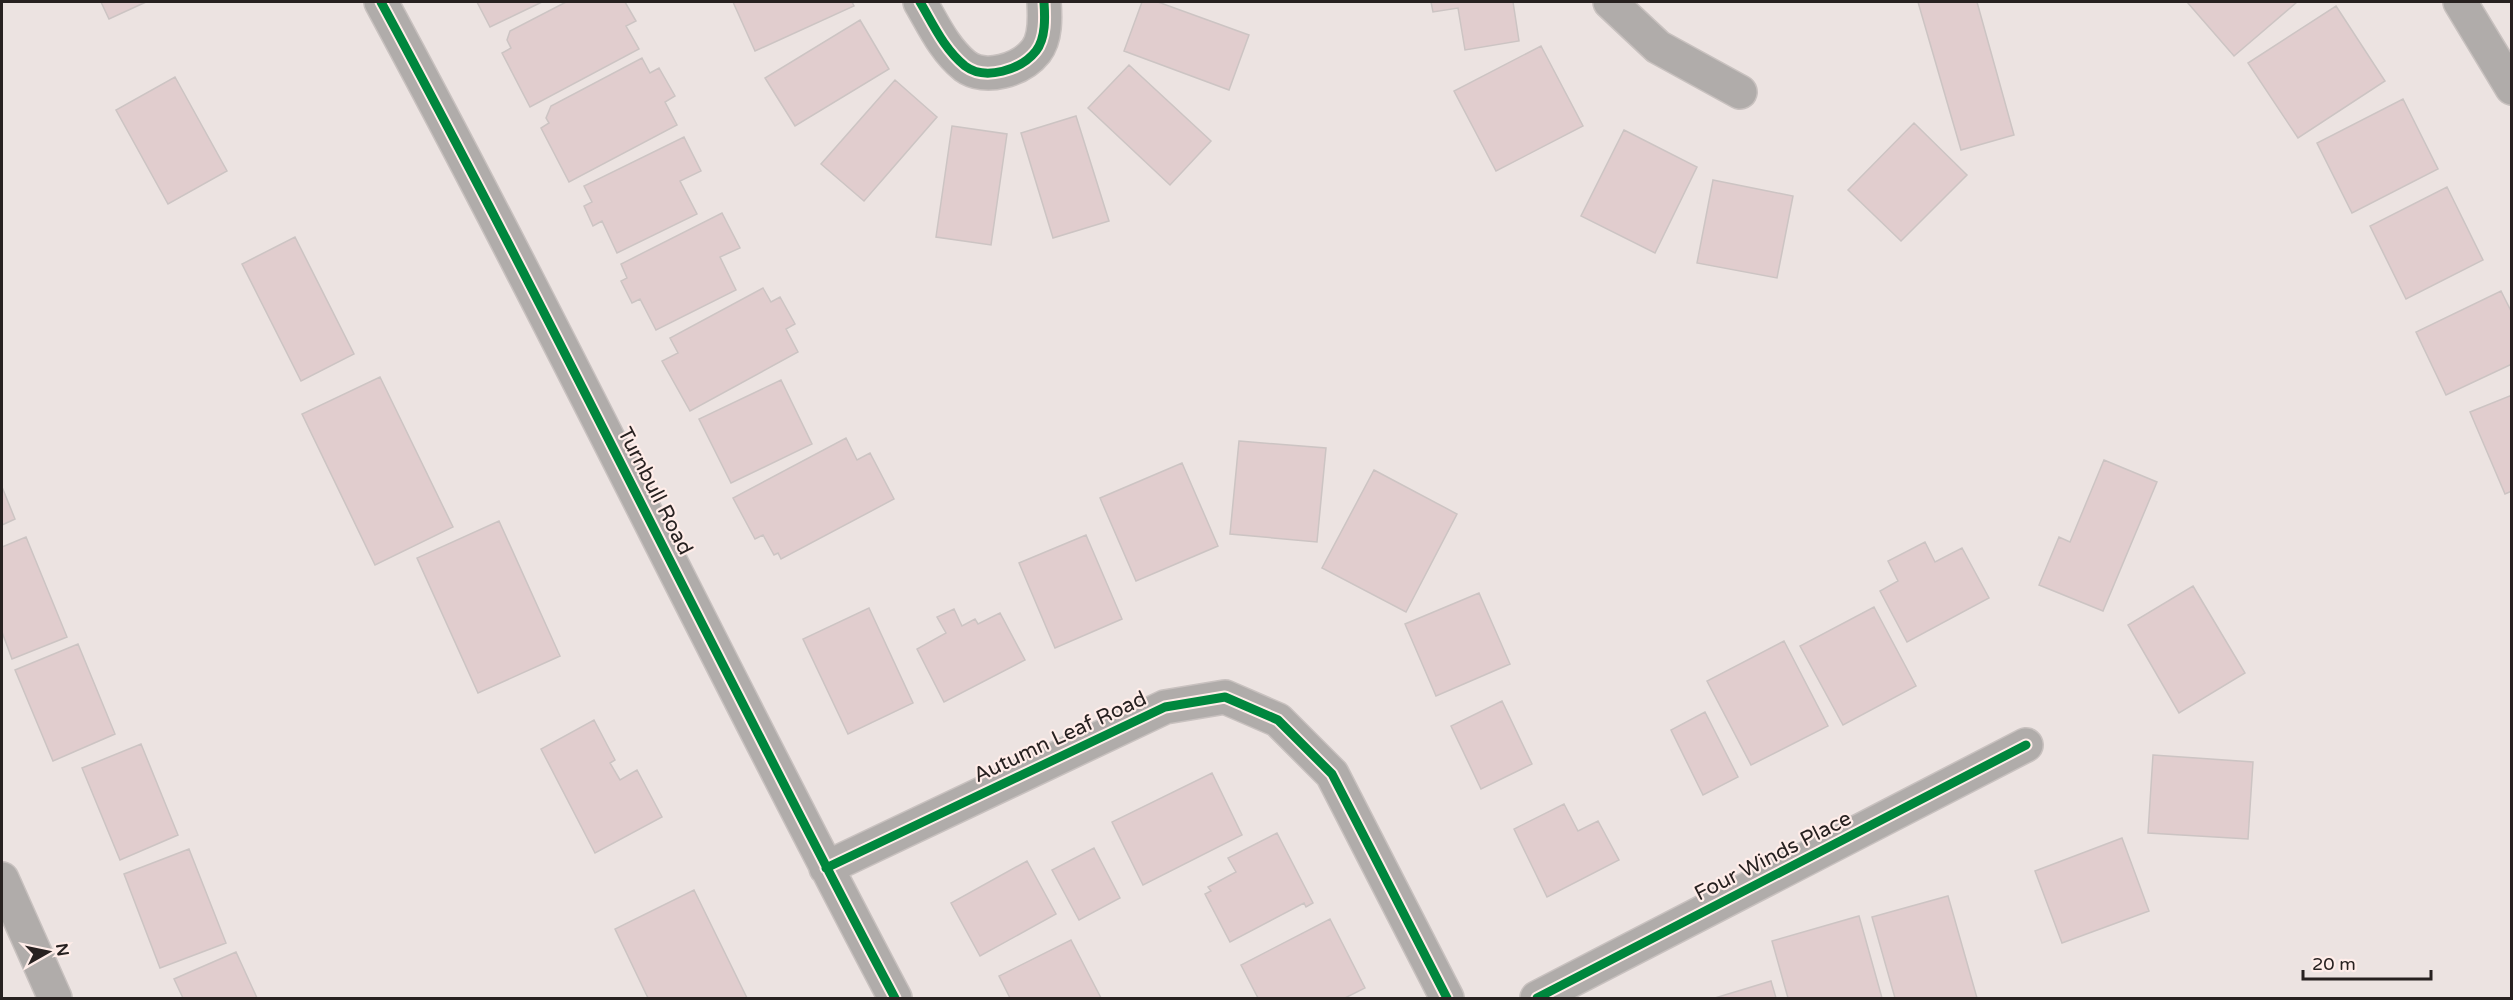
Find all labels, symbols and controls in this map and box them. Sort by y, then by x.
street label: Turnbull Road [612,423,698,559]
street label: Autumn Leaf Road [969,686,1151,788]
street label: Four Winds Place [1690,806,1856,906]
north arrow [18,922,78,982]
text: N [51,942,73,958]
scale bar [2303,943,2430,981]
text: 20 m [2312,953,2356,975]

